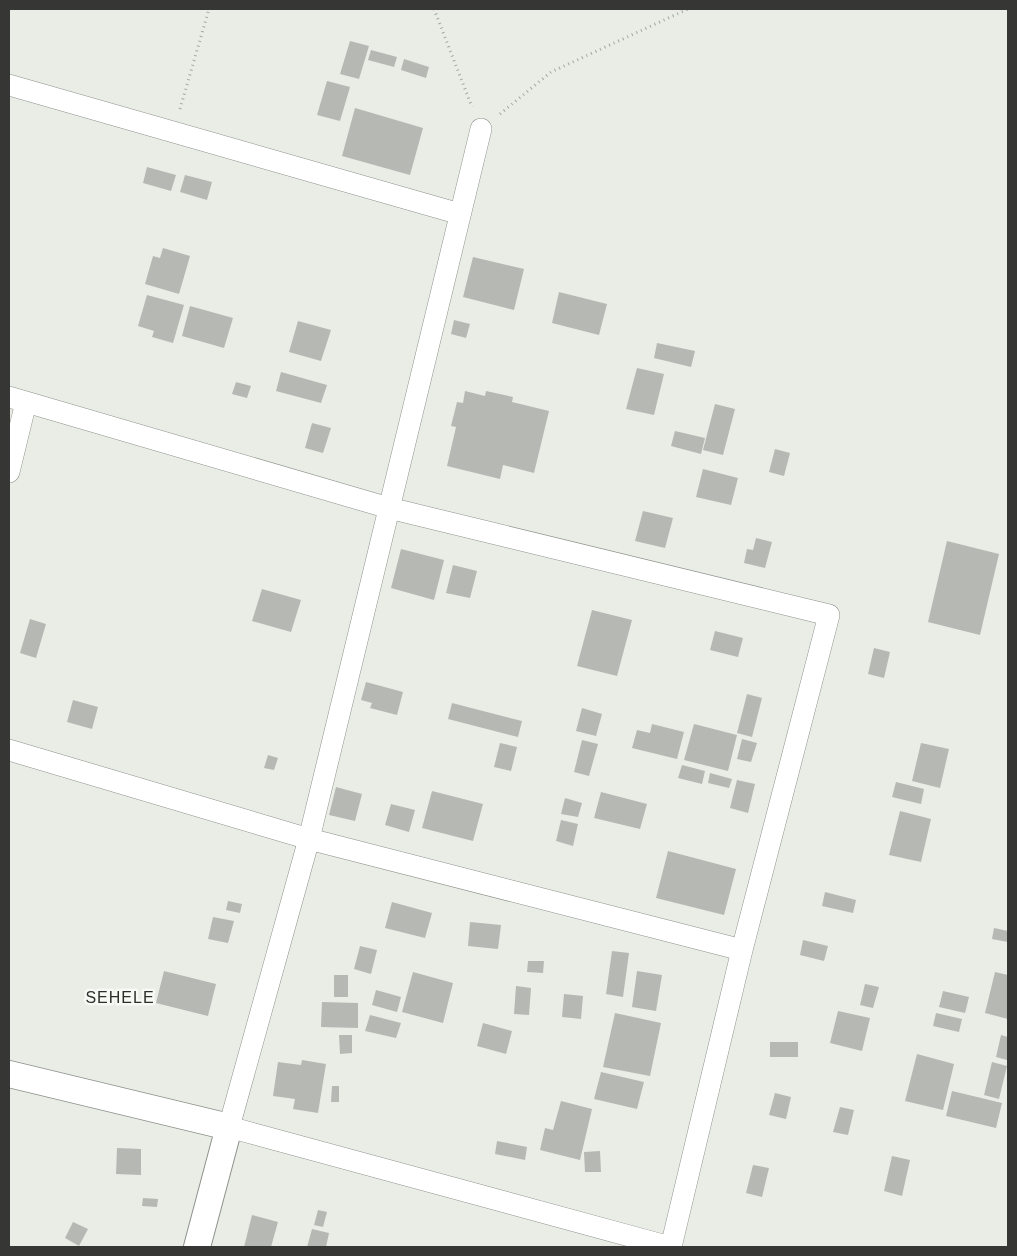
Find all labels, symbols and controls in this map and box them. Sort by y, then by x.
district label: SEHELE [85,989,155,1006]

